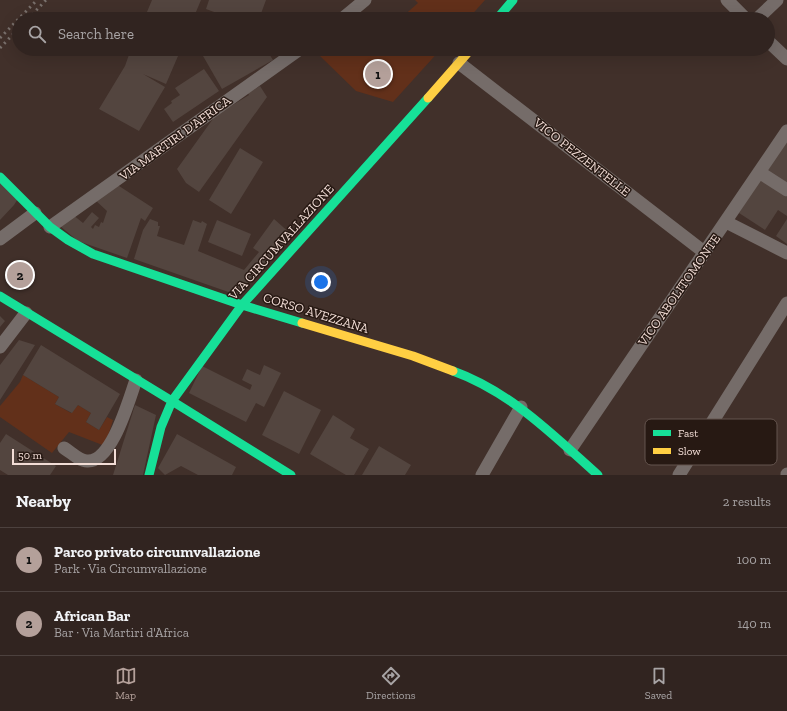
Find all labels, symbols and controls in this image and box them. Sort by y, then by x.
search box [12,12,775,56]
icon: search [26,23,48,45]
text: Search here [58,25,134,43]
pin: 1 [365,59,391,89]
street label: VIA MARTIRI D'AFRICA [116,92,234,184]
street label: VICO PEZZENTELLE [530,114,633,199]
street label: VIA CIRCUMVALLAZIONE [225,181,337,303]
street label: VICO ABOLITOMONTE [634,231,723,350]
pin: 2 [7,260,33,290]
your location [311,272,331,292]
street label: CORSO AVEZZANA [261,290,371,336]
legend [645,419,777,465]
text: Fast [678,427,699,440]
text: Slow [678,445,701,458]
scale bar [12,447,116,466]
text: 50 m [18,449,42,462]
text: Nearby [16,491,71,511]
text: 2 results [723,494,771,509]
text: Parco privato circumvallazione [54,543,260,561]
text: 1 [26,552,32,567]
text: 100 m [737,552,771,567]
text: Park · Via Circumvallazione [54,561,207,576]
text: African Bar [54,607,130,625]
text: 2 [26,616,32,631]
text: 140 m [737,616,771,631]
text: Bar · Via Martiri d'Africa [54,625,189,640]
tab: Map [115,665,137,702]
tab: Directions [366,665,416,702]
tab: Saved [645,665,672,702]

